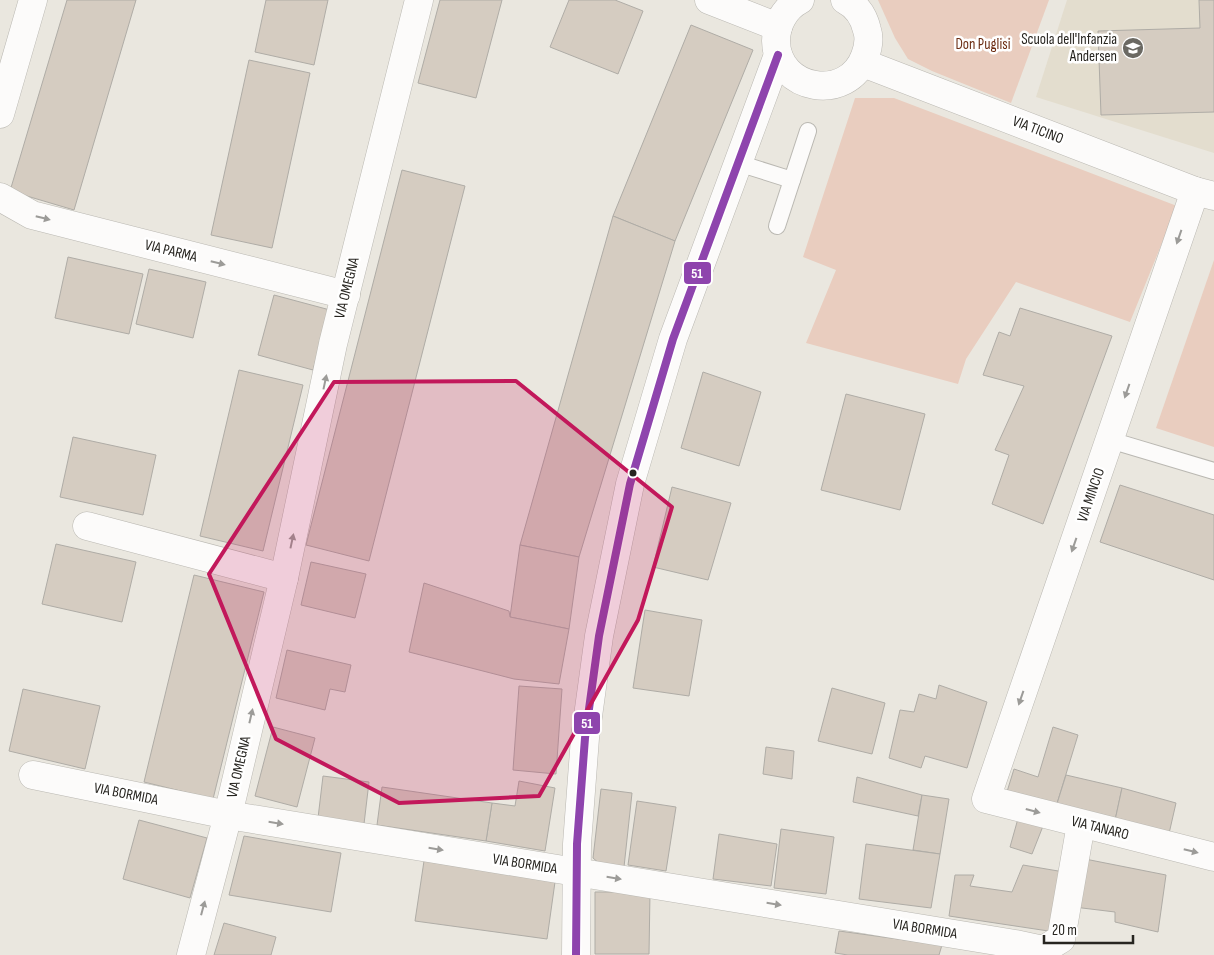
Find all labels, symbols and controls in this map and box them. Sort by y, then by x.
place label: Scuola dell'Infanzia Andersen [1021,30,1117,66]
park label: Don Puglisi [955,35,1011,54]
school or university icon: Scuola dell'Infanzia Andersen [1121,36,1145,60]
street label: VIA TICINO [1010,112,1066,148]
one-way arrow [36,214,51,222]
one-way arrow [1175,230,1183,245]
street label: VIA PARMA [143,235,200,267]
street label: VIA OMEGNA [330,255,364,321]
one-way arrow [210,259,225,267]
line badge: 51 [683,261,712,285]
text: 51 [691,265,703,282]
one-way arrow [321,374,329,389]
one-way arrow [1122,384,1130,399]
street label: VIA MINCIO [1073,465,1109,525]
unlabelled marker [628,468,638,478]
one-way arrow [288,533,296,549]
one-way arrow [1069,537,1077,552]
one-way arrow [1017,691,1024,706]
one-way arrow [247,709,255,724]
line badge: 51 [573,711,601,735]
text: 51 [581,715,593,732]
street label: VIA OMEGNA [223,734,255,800]
street label: VIA BORMIDA [92,778,160,810]
one-way arrow [1026,807,1041,815]
street label: VIA TANARO [1069,812,1131,844]
one-way arrow [268,819,284,827]
one-way arrow [428,845,444,853]
one-way arrow [1183,847,1198,855]
street label: VIA BORMIDA [491,850,559,879]
one-way arrow [606,875,622,883]
one-way arrow [199,900,207,915]
one-way arrow [766,901,782,909]
scale bar [1044,912,1133,944]
street label: VIA BORMIDA [891,915,959,944]
text: 20 m [1052,921,1077,940]

